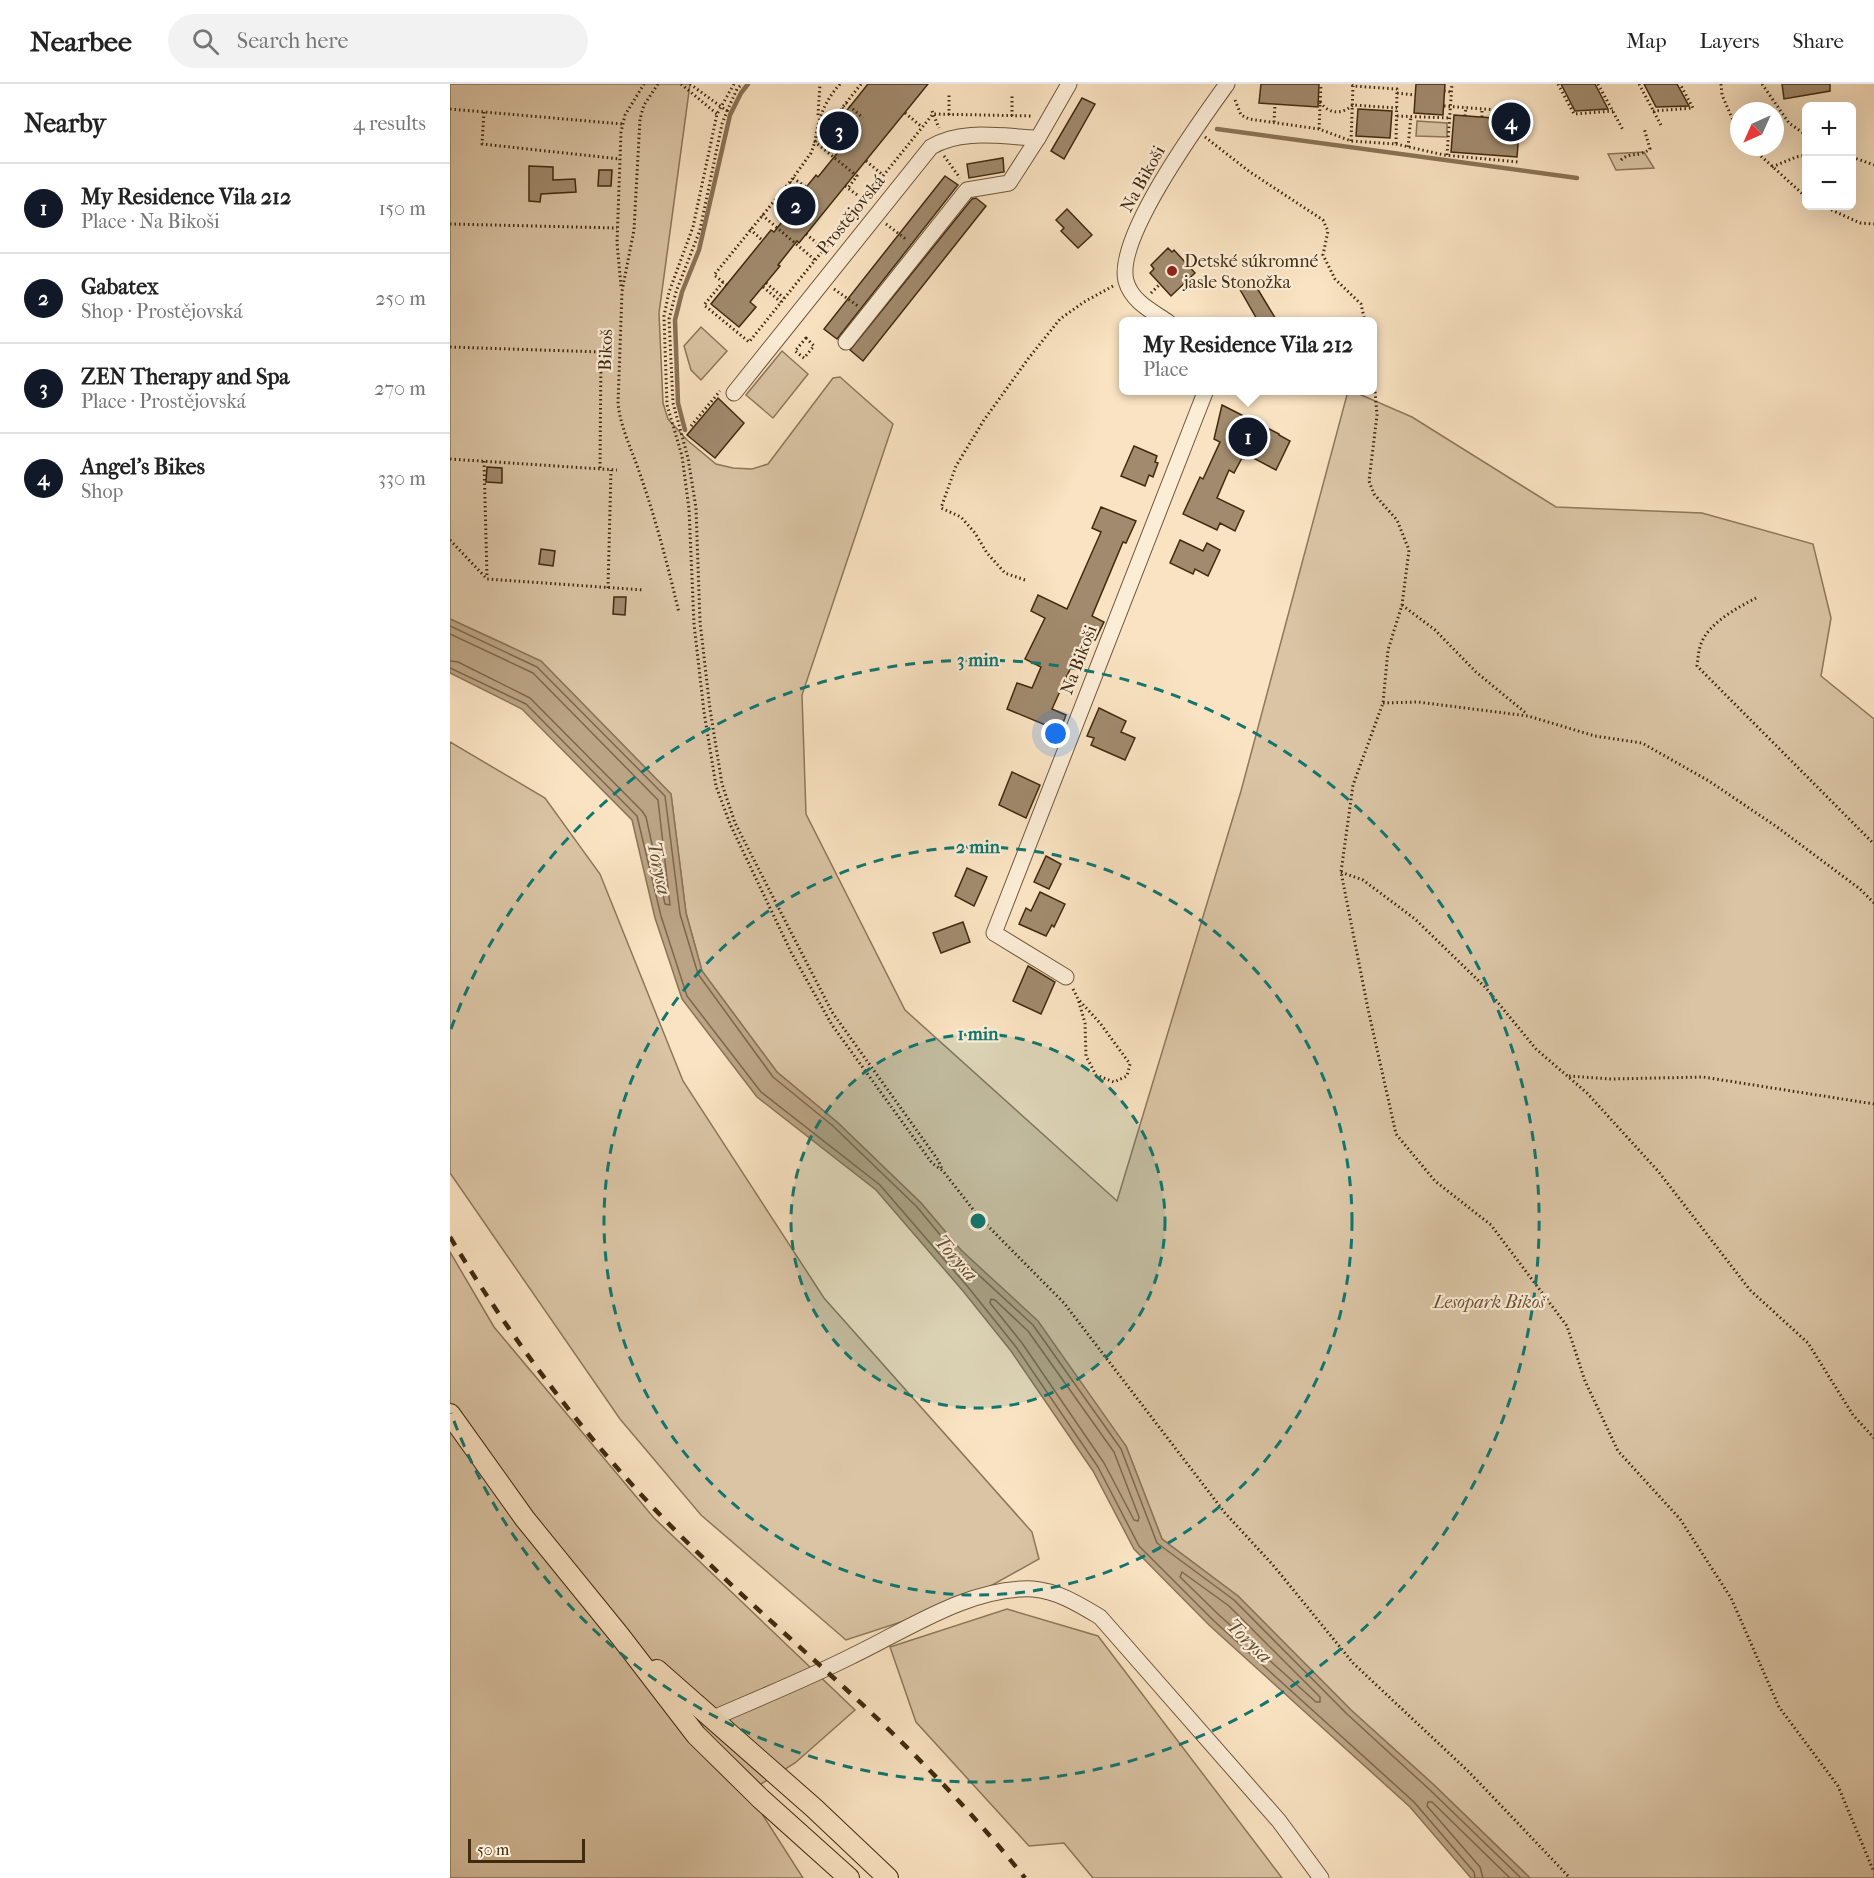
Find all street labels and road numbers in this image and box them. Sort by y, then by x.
street label: Na Bikoši [1116,142,1170,216]
street label: Prostějovská [813,171,890,259]
street label: Bikoš [595,328,617,371]
street label: Na Bikoši [1056,622,1102,698]

